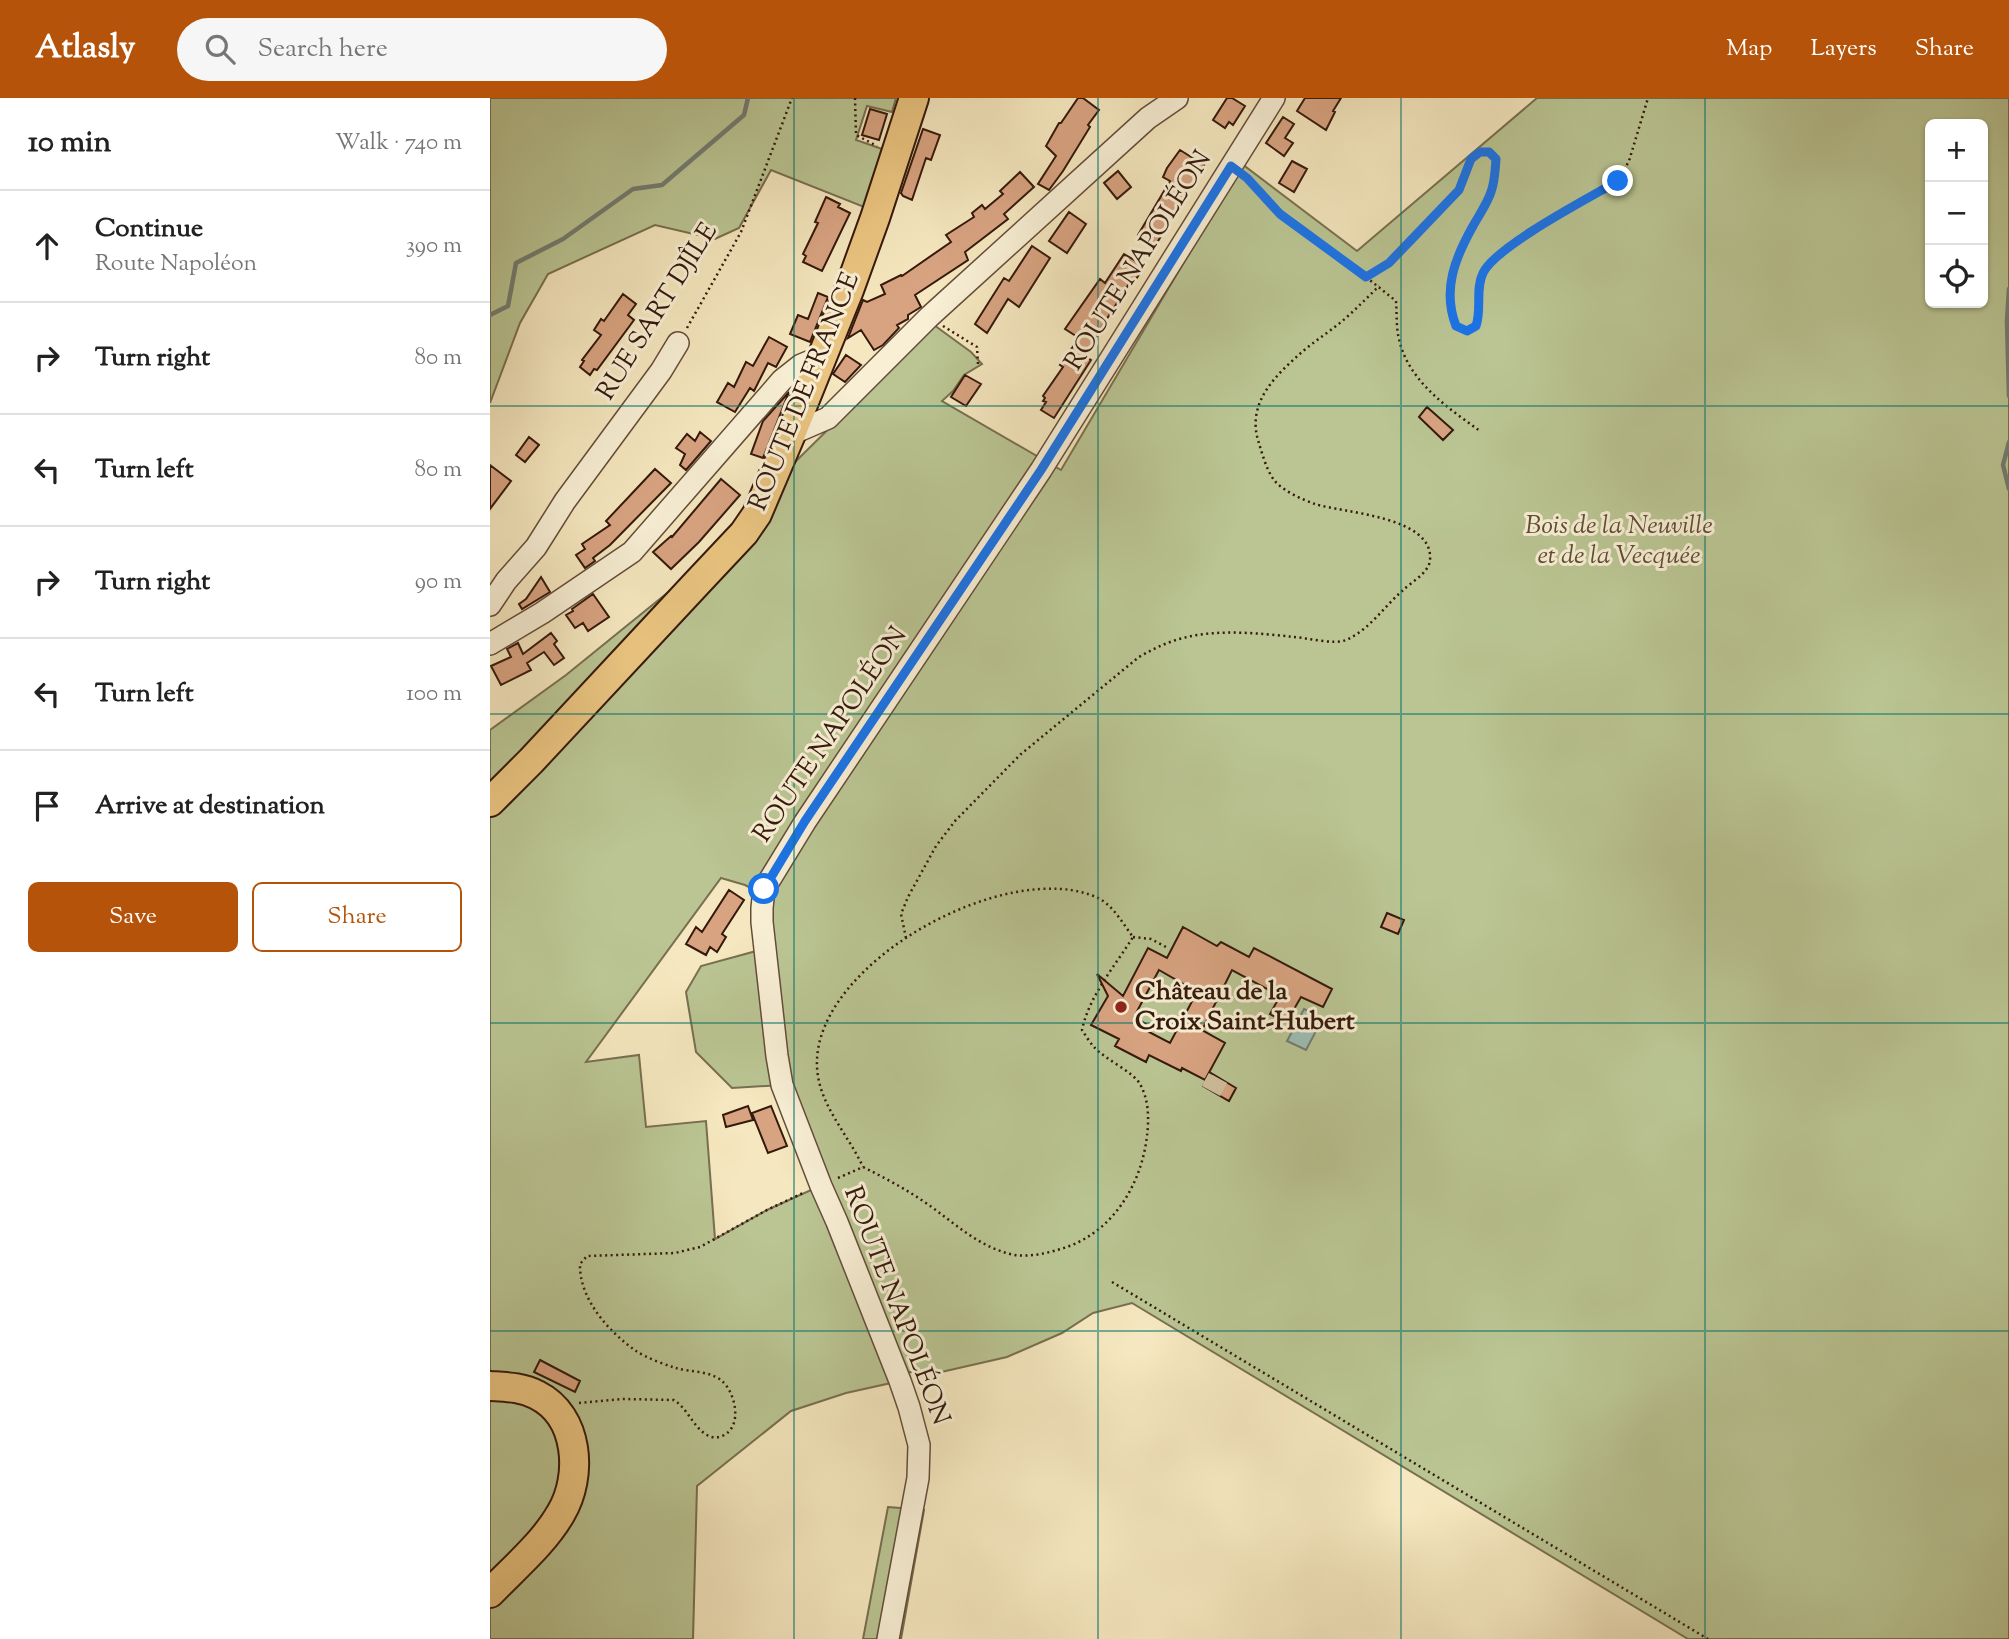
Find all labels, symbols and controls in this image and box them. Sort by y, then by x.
search box [177,18,667,81]
text: Atlasly [35,25,135,73]
icon: search [201,30,239,68]
text: Search here [257,31,388,68]
text: Map [1726,32,1772,66]
text: Layers [1810,32,1877,66]
text: Share [1915,32,1974,66]
map controls [1925,119,1988,308]
button: + [1925,119,1988,182]
text: 10 min [28,122,111,165]
text: Walk · 740 m [335,127,462,160]
street label: ROUTE NAPOLÉON [1056,144,1222,378]
route end [1602,165,1633,196]
button: − [1925,182,1988,245]
text: Continue [95,211,203,248]
street label: RUE SART DJÎLE [589,216,728,408]
icon: ahead [28,227,66,265]
text: 390 m [406,230,462,263]
button: locate [1925,245,1988,308]
text: Route Napoléon [95,248,257,281]
street label: ROUTE DE FRANCE [740,267,870,517]
icon: right [28,339,66,377]
text: Turn right [95,340,210,377]
text: 80 m [414,342,462,375]
icon: left [28,451,66,489]
text: Turn left [95,452,194,489]
text: 80 m [414,454,462,487]
park label: Bois de la Neuville et de la Vecquée [1525,508,1713,575]
icon: right [28,563,66,601]
text: Turn right [95,564,210,601]
text: 90 m [415,566,462,599]
street label: ROUTE NAPOLÉON [745,620,917,850]
icon: left [28,675,66,713]
text: Turn left [95,676,194,713]
text: 100 m [406,678,462,711]
icon: arrive [28,787,66,825]
text: Arrive at destination [95,788,325,825]
route start [748,873,779,904]
button: Save [28,882,238,952]
button: Share [252,882,462,952]
place label: Château de la Croix Saint-Hubert [1135,974,1355,1041]
marker: Château de la Croix Saint-Hubert [1113,999,1129,1015]
street label: ROUTE NAPOLÉON [833,1181,959,1431]

